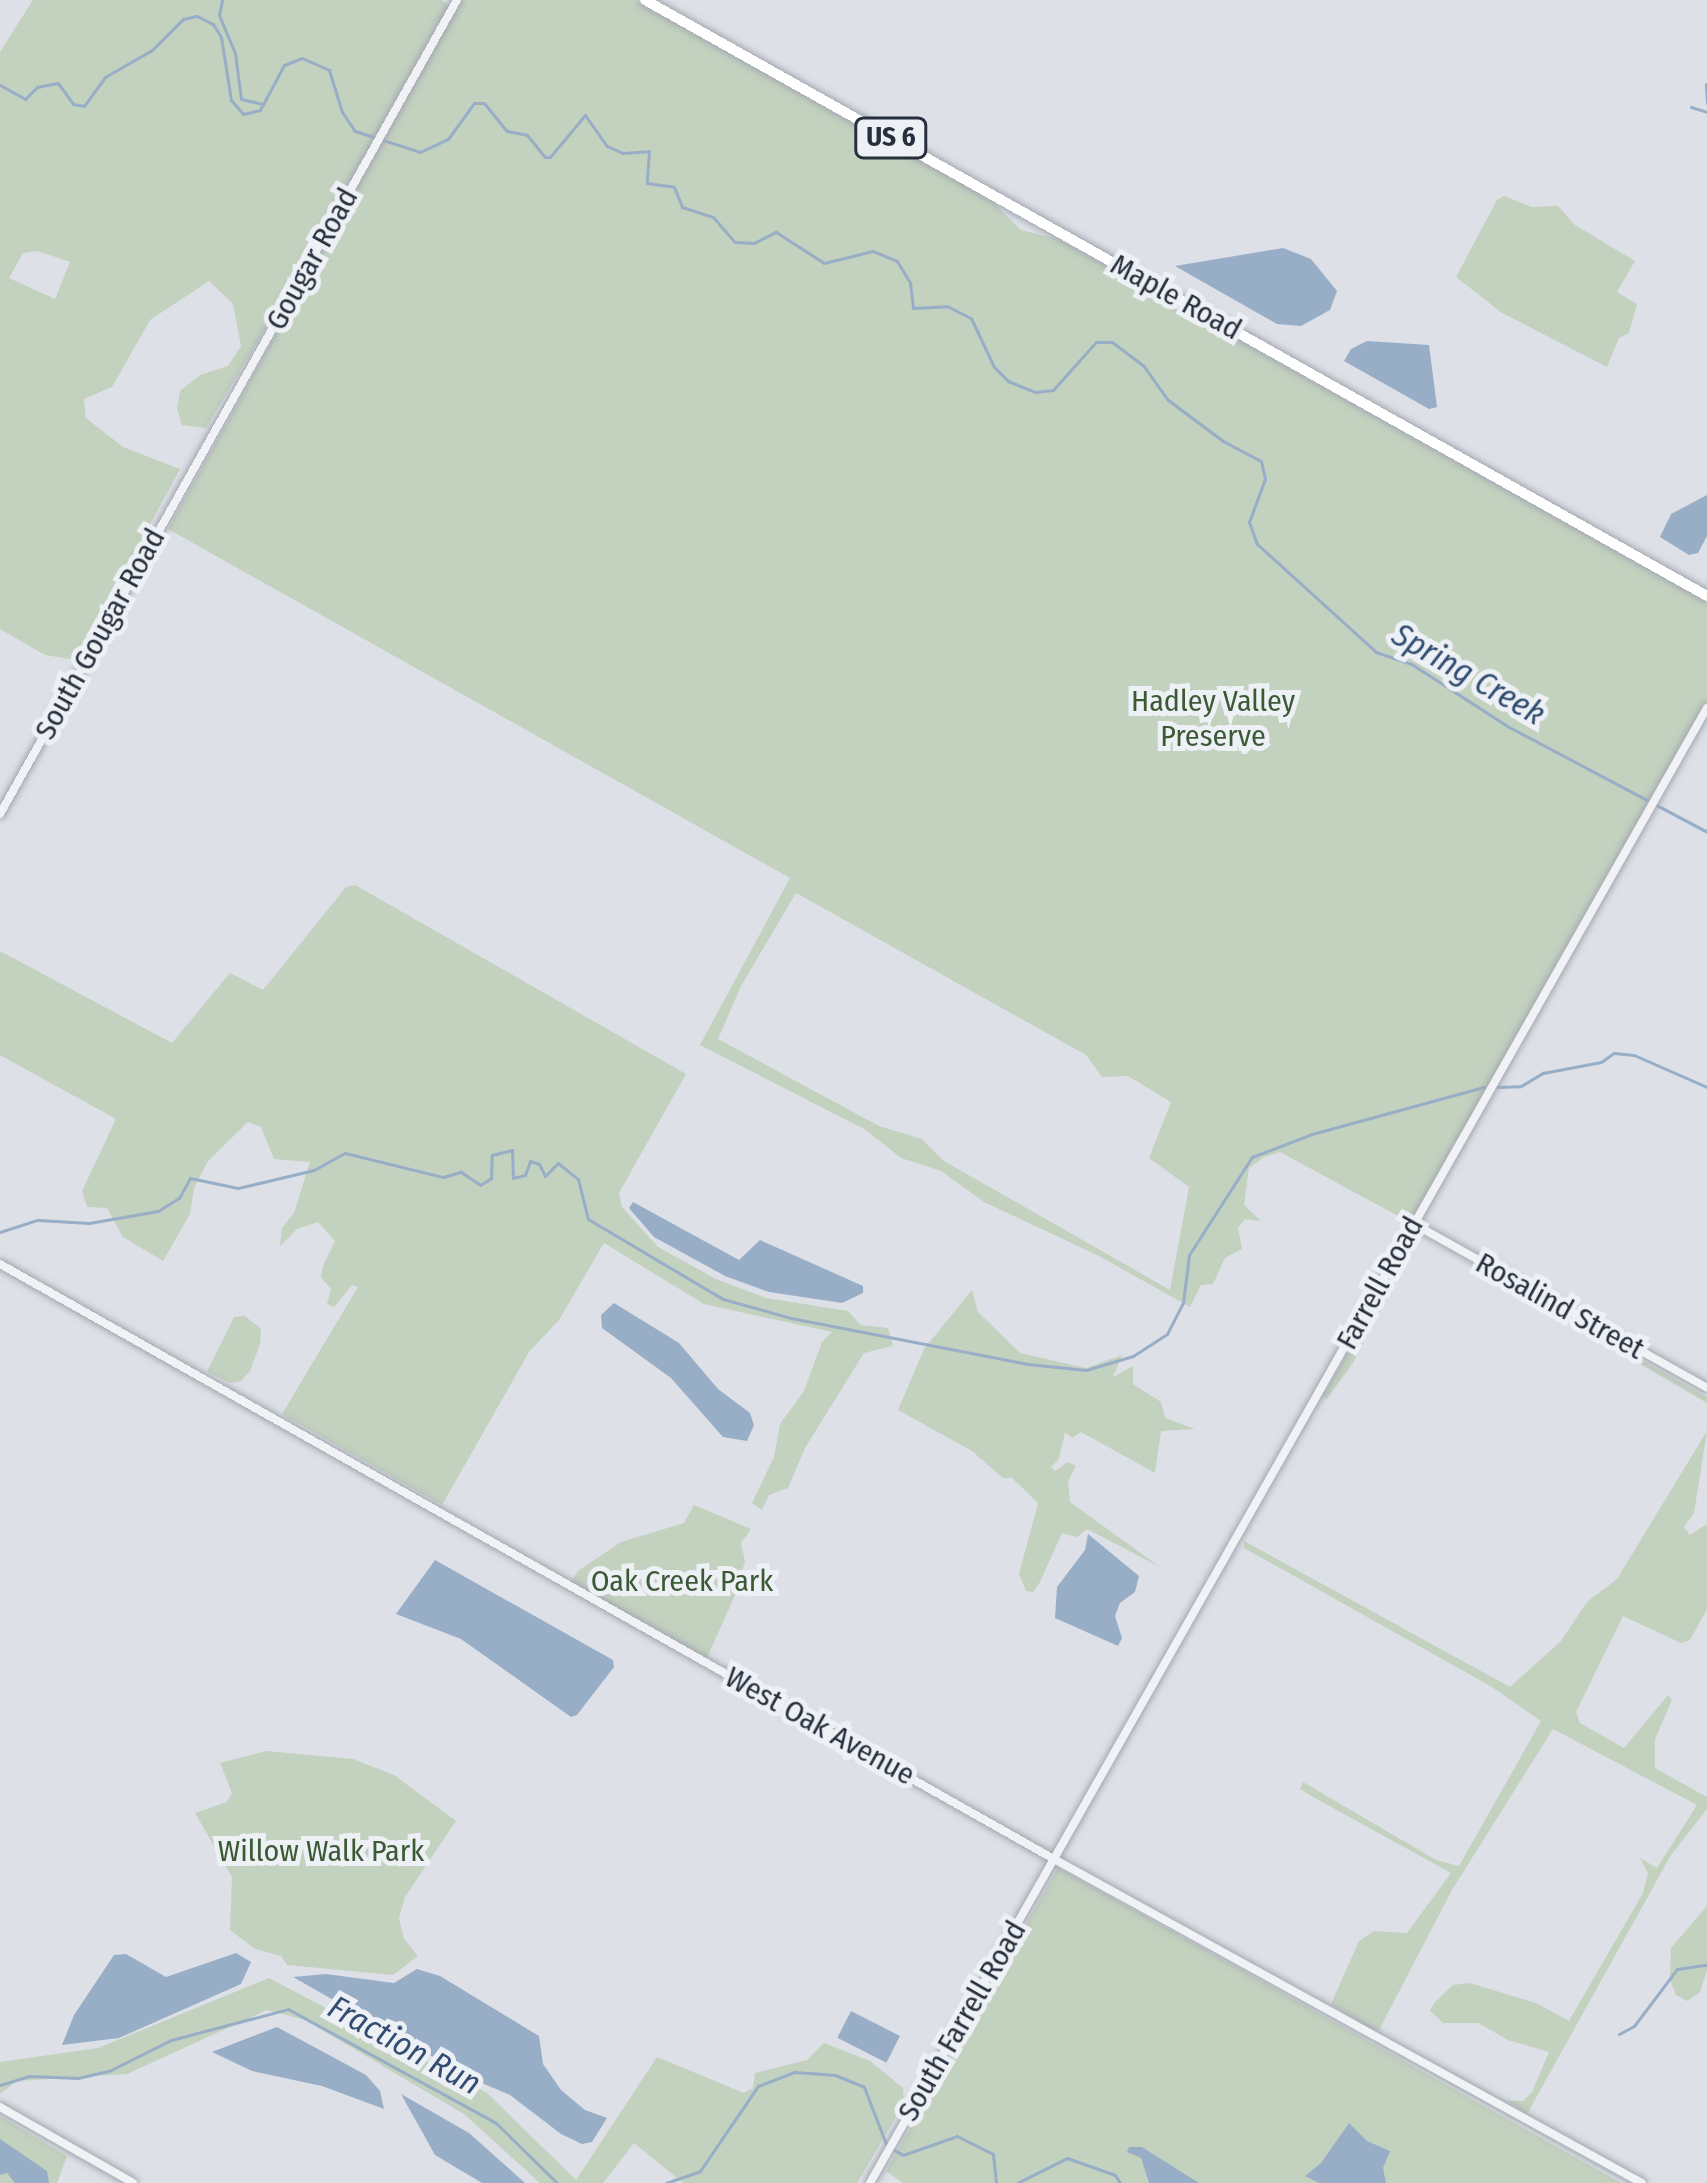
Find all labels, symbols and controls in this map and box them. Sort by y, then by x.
road number: US 6 [852,117,930,159]
street label: Gougar Road [258,182,366,336]
street label: Maple Road [1104,246,1248,348]
street label: South Gougar Road [27,522,173,746]
water label: Spring Creek [1385,615,1551,735]
park label: Hadley Valley Preserve [1131,683,1295,754]
street label: Farrell Road [1329,1210,1431,1356]
street label: Rosalind Street [1470,1245,1650,1367]
park label: Oak Creek Park [591,1563,773,1599]
street label: West Oak Avenue [719,1659,921,1793]
park label: Willow Walk Park [218,1833,424,1869]
street label: South Farrell Road [890,1915,1034,2127]
water label: Fraction Run [321,1988,487,2104]

